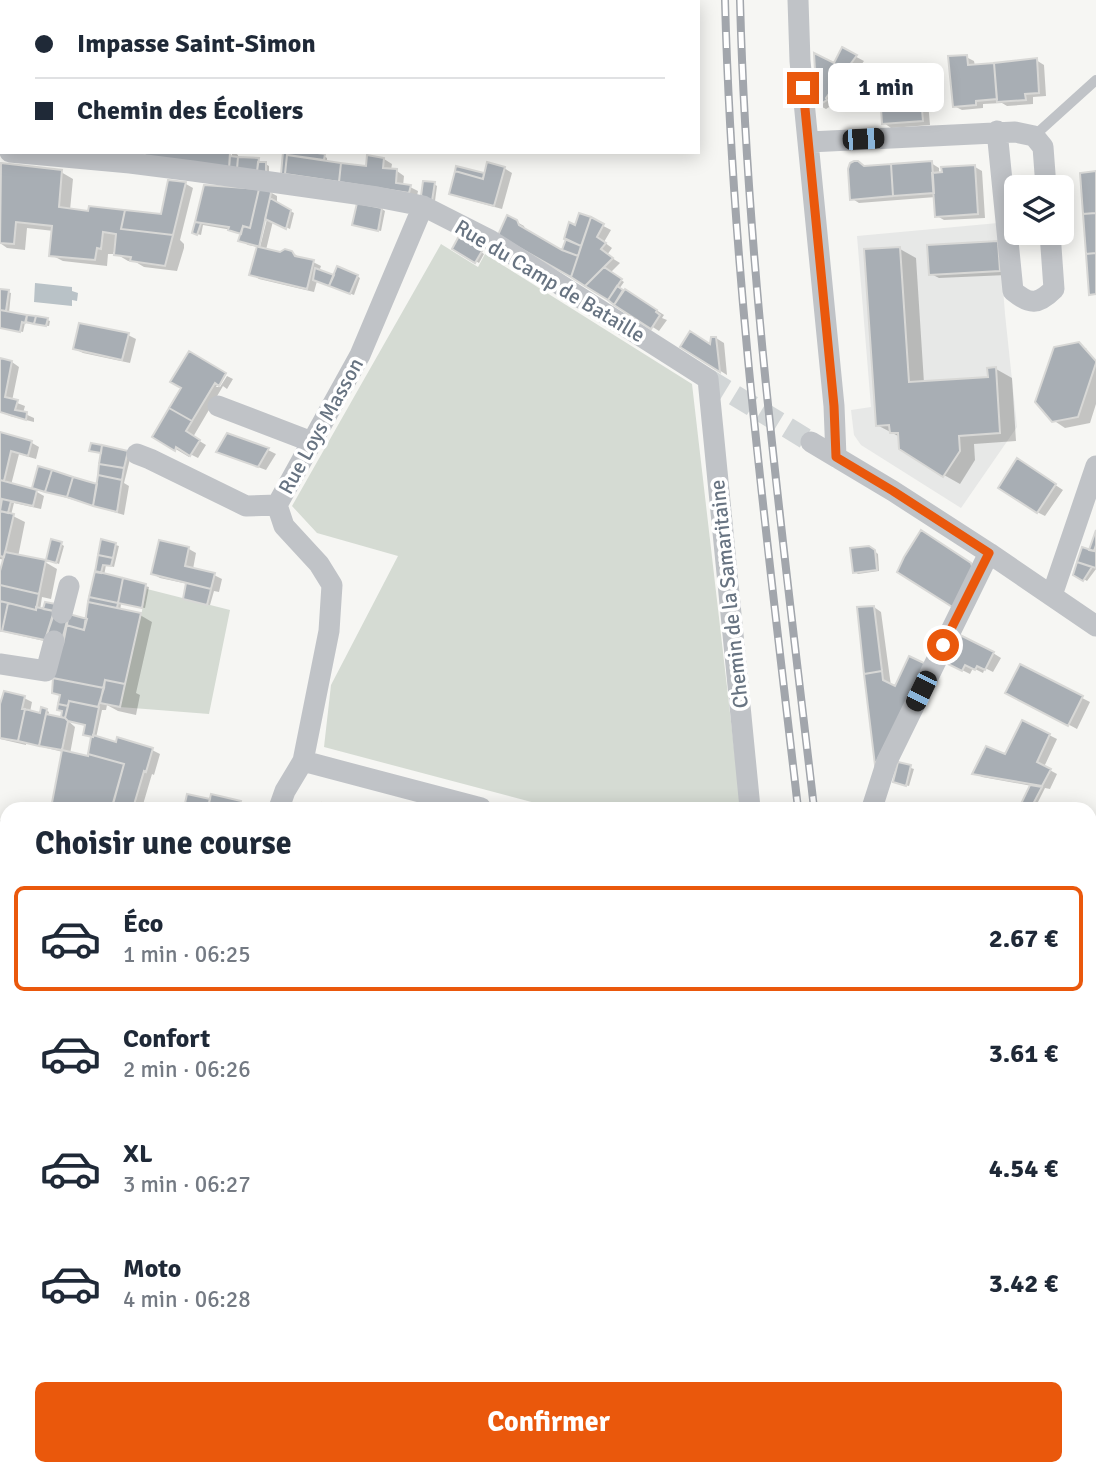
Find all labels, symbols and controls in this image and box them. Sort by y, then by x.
text: Impasse Saint-Simon [77,28,316,60]
callout: 1 min [828,64,943,112]
route end [787,72,819,104]
text: 1 min [858,73,914,102]
text: Chemin des Écoliers [77,95,303,127]
car [842,127,885,151]
map controls [1004,175,1074,245]
button: layers [1004,175,1074,245]
street label: Rue du Camp de Bataille [450,214,650,348]
street label: Rue Loys Masson [273,353,369,499]
street label: Chemin de la Samaritaine [704,478,754,710]
route start [927,629,959,661]
car [903,668,940,714]
text: Choisir une course [35,824,292,863]
icon: car [39,907,102,970]
text: Éco [123,908,163,940]
text: 2.67 € [989,923,1058,955]
text: 1 min · 06:25 [123,940,251,969]
icon: car [39,1022,102,1085]
text: Confort [123,1023,210,1055]
text: 3.61 € [989,1038,1058,1070]
text: 2 min · 06:26 [123,1055,251,1084]
icon: car [39,1137,102,1200]
text: XL [123,1138,153,1170]
text: 4.54 € [989,1153,1058,1185]
text: 3 min · 06:27 [123,1170,251,1199]
icon: car [39,1252,102,1315]
text: Moto [123,1253,181,1285]
text: 3.42 € [989,1268,1058,1300]
text: 4 min · 06:28 [123,1285,251,1314]
button: Confirmer [35,1382,1062,1462]

